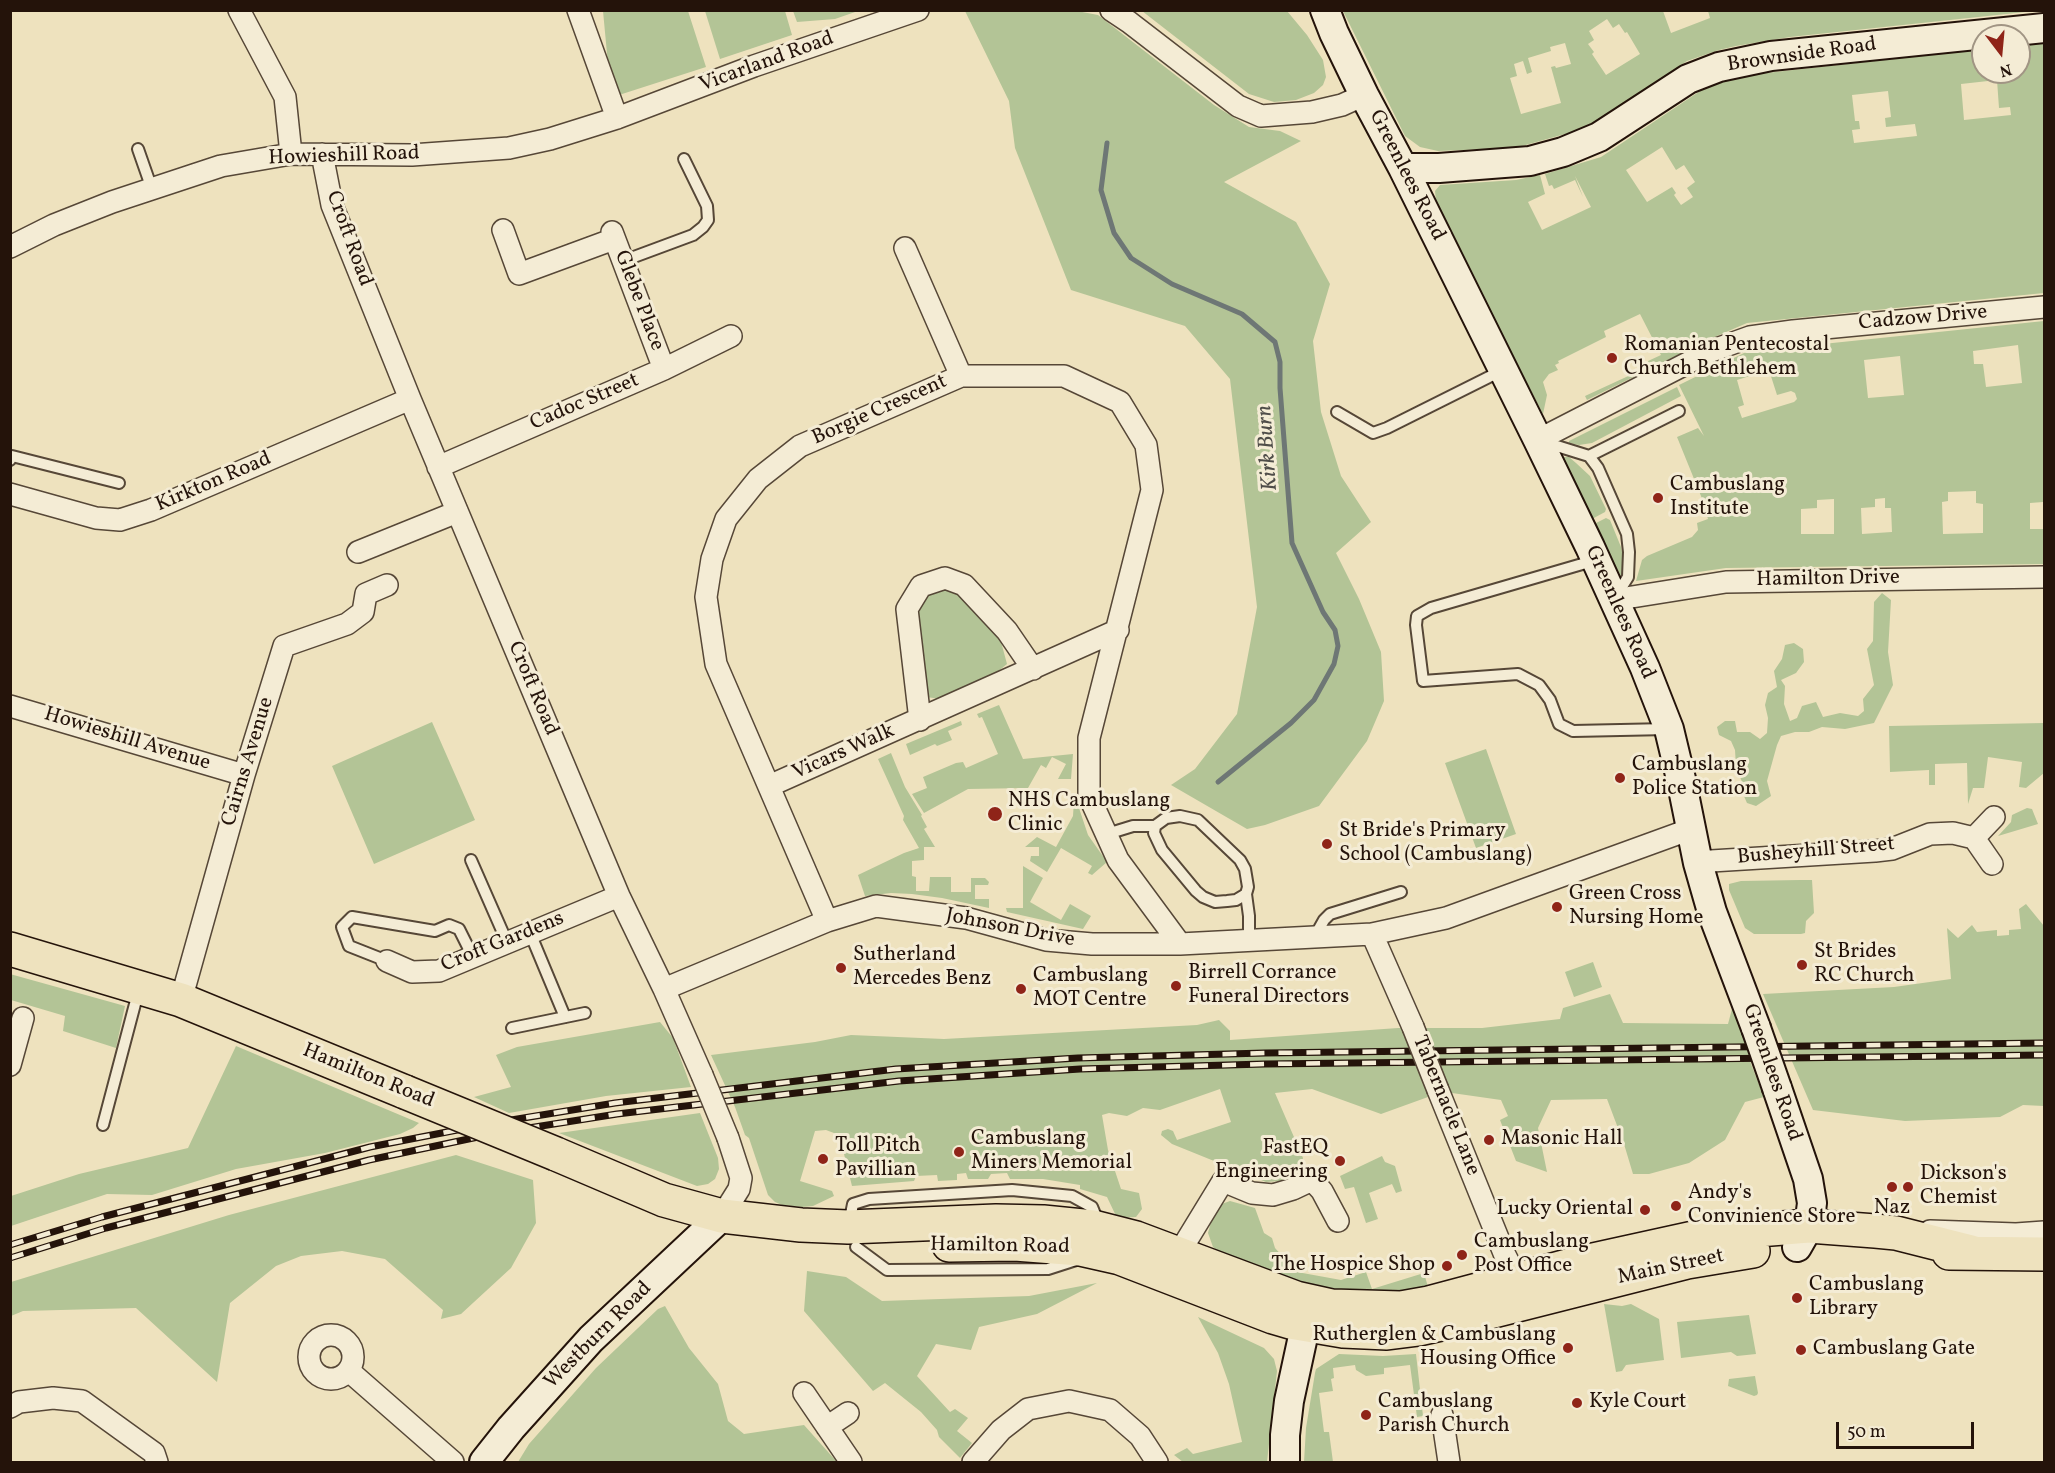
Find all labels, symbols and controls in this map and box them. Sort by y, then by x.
north arrow [1971,24,2031,84]
street label: Vicarland Road [696,27,838,99]
street label: Brownside Road [1726,33,1878,79]
text: N [1997,57,2014,82]
street label: Greenlees Road [1362,106,1450,246]
street label: Howieshill Road [268,142,420,172]
street label: Croft Road [319,188,377,290]
street label: Glebe Place [607,247,669,355]
street label: Cadzow Drive [1858,301,1988,337]
place label: Romanian Pentecostal Church Bethlehem [1624,333,1829,383]
marker: Romanian Pentecostal Church Bethlehem [1605,351,1619,365]
street label: Cadoc Street [527,369,643,437]
street label: Borgie Crescent [809,370,951,452]
water label: Kirk Burn [1253,404,1285,492]
street label: Kirkton Road [152,447,276,519]
place label: Cambuslang Institute [1670,473,1785,523]
marker: Cambuslang Institute [1651,491,1665,505]
street label: Greenlees Road [1578,542,1660,684]
street label: Hamilton Drive [1756,566,1900,594]
street label: Croft Road [501,638,563,740]
street label: Cairns Avenue [217,694,281,830]
street label: Howieshill Avenue [41,703,213,777]
street label: Vicars Walk [789,719,899,787]
place label: Cambuslang Police Station [1632,753,1757,803]
marker: Cambuslang Police Station [1613,771,1627,785]
place label: NHS Cambuslang Clinic [1008,789,1170,839]
marker: NHS Cambuslang Clinic [986,805,1004,823]
place label: St Bride's Primary School (Cambuslang) [1339,819,1532,869]
street label: Busheyhill Street [1736,833,1896,871]
marker: St Bride's Primary School (Cambuslang) [1320,837,1334,851]
place label: Green Cross Nursing Home [1569,882,1704,932]
marker: Green Cross Nursing Home [1550,900,1564,914]
street label: Johnson Drive [943,904,1077,954]
street label: Croft Gardens [438,907,568,979]
place label: St Brides RC Church [1814,940,1915,990]
place label: Sutherland Mercedes Benz [853,943,991,993]
marker: St Brides RC Church [1795,958,1809,972]
marker: Sutherland Mercedes Benz [834,961,848,975]
place label: Birrell Corrance Funeral Directors [1188,961,1349,1011]
place label: Cambuslang MOT Centre [1033,964,1148,1014]
marker: Birrell Corrance Funeral Directors [1169,979,1183,993]
marker: Cambuslang MOT Centre [1014,982,1028,996]
street label: Greenlees Road [1736,1001,1806,1145]
street label: Tabernacle Lane [1405,1032,1485,1180]
street label: Hamilton Road [298,1039,438,1115]
place label: Cambuslang Miners Memorial [971,1127,1132,1177]
place label: Masonic Hall [1501,1127,1622,1153]
marker: Masonic Hall [1482,1133,1496,1147]
place label: Toll Pitch Pavillian [835,1134,921,1184]
place label: FastEQ Engineering [1215,1136,1328,1186]
marker: Cambuslang Miners Memorial [952,1145,966,1159]
marker: Toll Pitch Pavillian [816,1152,830,1166]
marker: FastEQ Engineering [1333,1154,1347,1168]
place label: Dickson's Chemist [1920,1162,2007,1212]
marker: Naz [1885,1180,1899,1194]
marker: Dickson's Chemist [1901,1180,1915,1194]
place label: Andy's Convinience Store [1688,1181,1856,1231]
place label: Naz [1874,1196,1910,1222]
place label: Lucky Oriental [1496,1197,1633,1223]
marker: Andy's Convinience Store [1669,1199,1683,1213]
marker: Lucky Oriental [1638,1203,1652,1217]
place label: Cambuslang Post Office [1474,1230,1589,1280]
street label: Hamilton Road [930,1233,1070,1261]
street label: Main Street [1616,1244,1726,1292]
marker: Cambuslang Post Office [1455,1248,1469,1262]
place label: The Hospice Shop [1271,1253,1435,1279]
marker: The Hospice Shop [1440,1259,1454,1273]
place label: Cambuslang Library [1809,1273,1924,1323]
street label: Westburn Road [540,1277,658,1395]
marker: Cambuslang Library [1790,1291,1804,1305]
place label: Rutherglen & Cambuslang Housing Office [1313,1323,1556,1373]
place label: Cambuslang Gate [1813,1337,1975,1363]
marker: Rutherglen & Cambuslang Housing Office [1561,1341,1575,1355]
marker: Cambuslang Gate [1794,1343,1808,1357]
place label: Cambuslang Parish Church [1378,1390,1510,1440]
place label: Kyle Court [1589,1390,1686,1416]
marker: Kyle Court [1570,1396,1584,1410]
marker: Cambuslang Parish Church [1359,1408,1373,1422]
scale bar [1839,1410,1977,1448]
text: 50 m [1847,1420,1886,1445]

